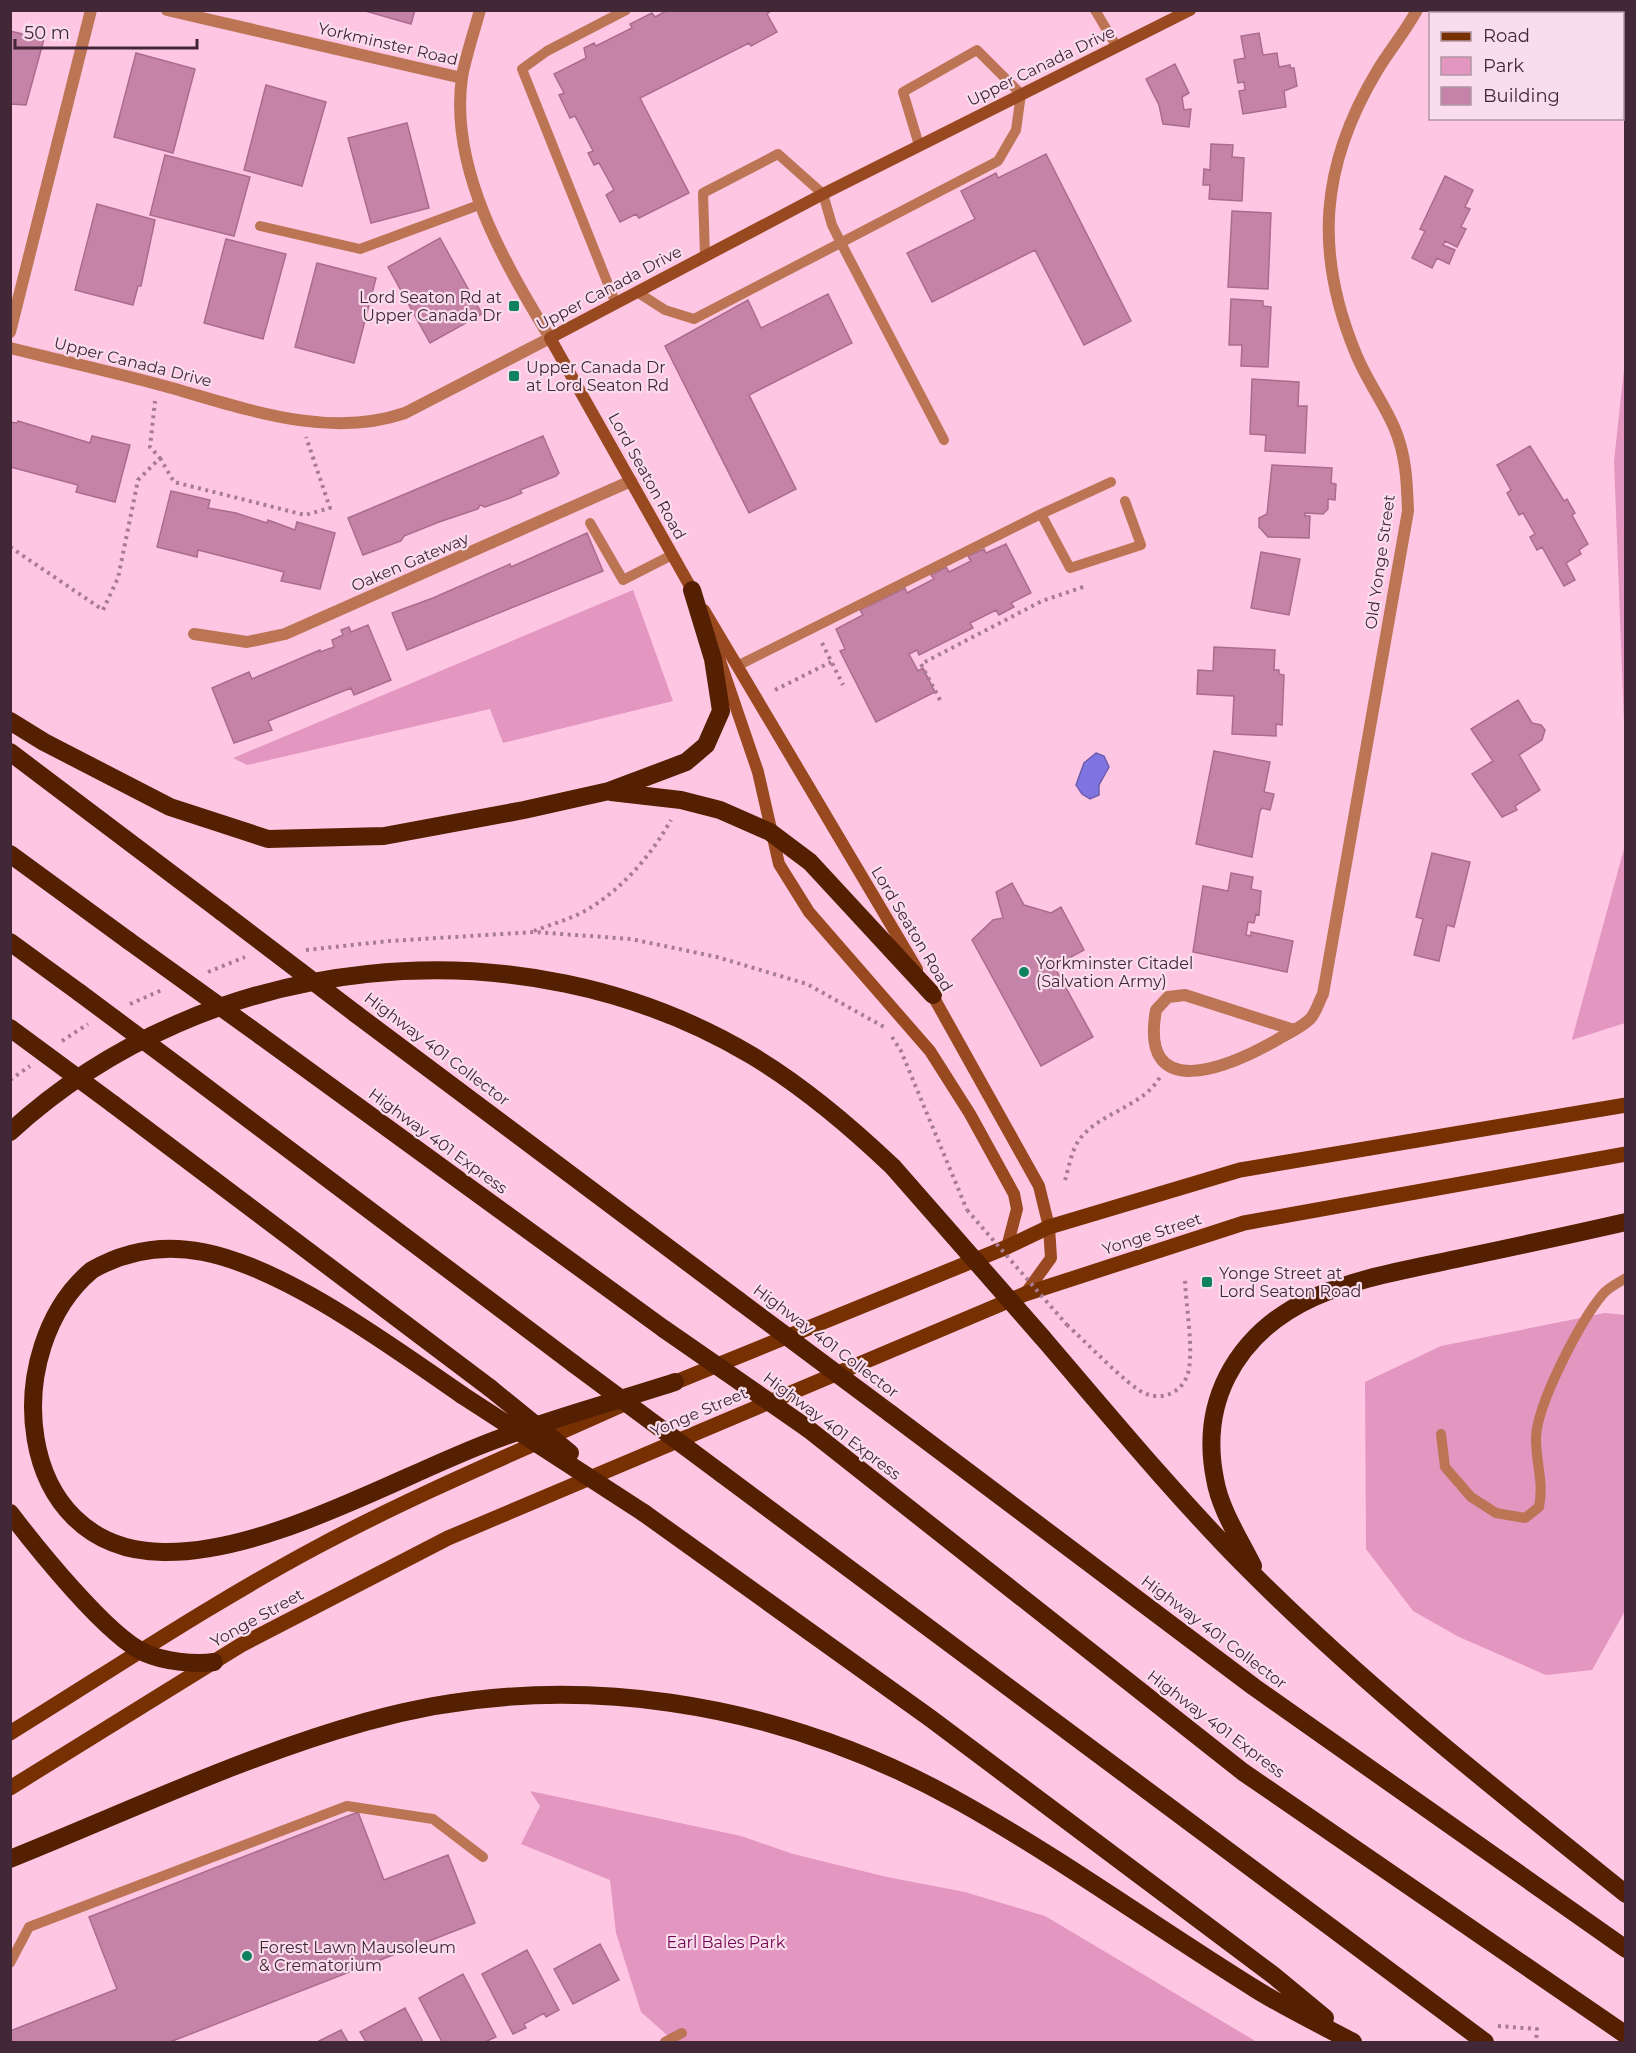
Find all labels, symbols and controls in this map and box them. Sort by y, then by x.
scale bar [15,12,196,50]
legend [1429,12,1624,120]
street label: Yorkminster Road [316,19,460,69]
text: 50 m [24,22,70,44]
street label: Upper Canada Drive [964,22,1118,110]
text: Road [1483,25,1530,47]
text: Park [1483,55,1524,77]
text: Building [1483,85,1560,107]
street label: Upper Canada Drive [533,242,685,334]
place label: Lord Seaton Rd at Upper Canada Dr [359,288,502,325]
marker: Lord Seaton Rd at Upper Canada Dr [507,299,521,313]
street label: Upper Canada Drive [52,333,214,391]
place label: Upper Canada Dr at Lord Seaton Rd [526,358,669,395]
marker: Upper Canada Dr at Lord Seaton Rd [507,369,521,383]
street label: Lord Seaton Road [604,409,690,543]
street label: Old Yonge Street [1361,493,1399,631]
street label: Oaken Gateway [348,529,472,595]
street label: Lord Seaton Road [867,863,957,995]
place label: Yorkminster Citadel (Salvation Army) [1036,954,1193,991]
marker: Yorkminster Citadel (Salvation Army) [1017,965,1031,979]
street label: Highway 401 Collector [361,988,513,1110]
street label: Highway 401 Express [365,1084,511,1198]
street label: Yonge Street [1100,1209,1205,1259]
place label: Yonge Street at Lord Seaton Road [1219,1264,1361,1301]
marker: Yonge Street at Lord Seaton Road [1200,1275,1214,1289]
street label: Highway 401 Collector [750,1280,902,1402]
street label: Highway 401 Express [760,1368,905,1484]
street label: Yonge Street [648,1383,751,1441]
street label: Highway 401 Collector [1138,1571,1290,1693]
street label: Yonge Street [207,1584,307,1651]
street label: Highway 401 Express [1144,1666,1289,1782]
park label: Earl Bales Park [667,1933,786,1952]
place label: Forest Lawn Mausoleum & Crematorium [259,1938,456,1975]
marker: Forest Lawn Mausoleum & Crematorium [240,1949,254,1963]

